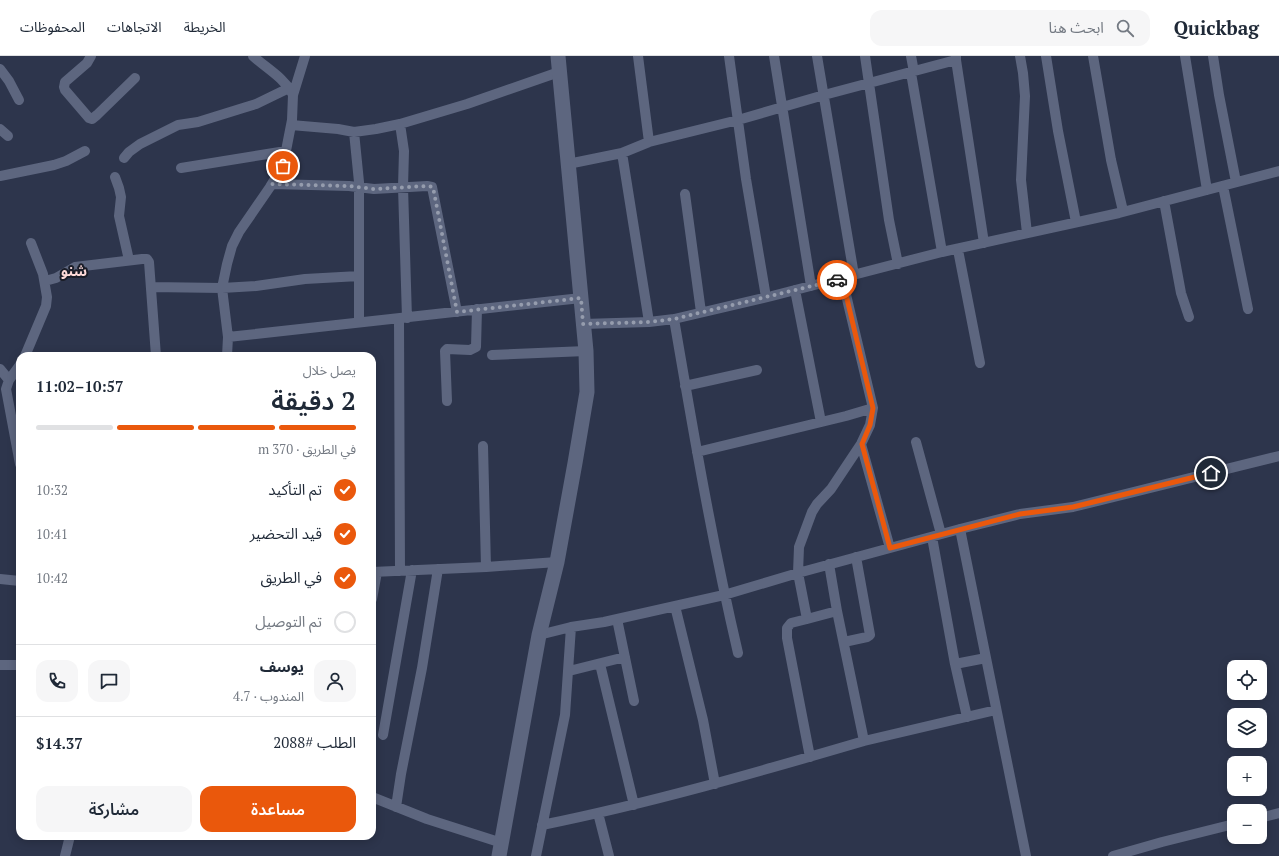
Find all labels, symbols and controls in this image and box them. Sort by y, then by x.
search box [870,10,1150,46]
text: Quickbag [1174,15,1259,40]
text: المحفوظات [20,17,85,36]
text: الاتجاهات [107,17,162,36]
text: الخريطة [184,17,226,36]
text: ابحث هنا [1048,17,1104,37]
icon: search [1114,17,1136,39]
pin [266,149,300,183]
icon: bag [272,155,294,177]
courier [817,260,857,300]
district label: شنو [61,261,87,280]
icon: car [826,269,848,291]
text: يصل خلال [303,361,356,379]
text: 10:57–11:02 [36,376,123,396]
text: 2 دقيقة [271,383,356,417]
text: في الطريق · 370 m [258,440,356,458]
pin [1194,456,1228,490]
icon: home [1200,462,1222,484]
text: تم التأكيد [268,479,322,499]
icon: check [334,479,356,501]
text: 10:32 [36,481,68,499]
text: قيد التحضير [250,523,322,543]
icon: check [334,523,356,545]
text: 10:41 [36,525,68,543]
text: في الطريق [260,567,322,587]
icon: check [334,567,356,589]
text: 10:42 [36,569,68,587]
text: تم التوصيل [255,611,322,631]
text: يوسف [260,656,304,676]
button: phone [36,660,78,702]
button: chat [88,660,130,702]
button: person [314,660,356,702]
map controls [1227,660,1267,844]
button: locate [1227,660,1267,700]
text: المندوب · 4.7 [233,687,304,705]
button: layers [1227,708,1267,748]
text: الطلب #2088 [273,732,356,752]
text: $14.37 [36,733,83,753]
button: + [1227,756,1267,796]
button: مشاركة [36,786,192,832]
button: مساعدة [200,786,356,832]
button: − [1227,804,1267,844]

